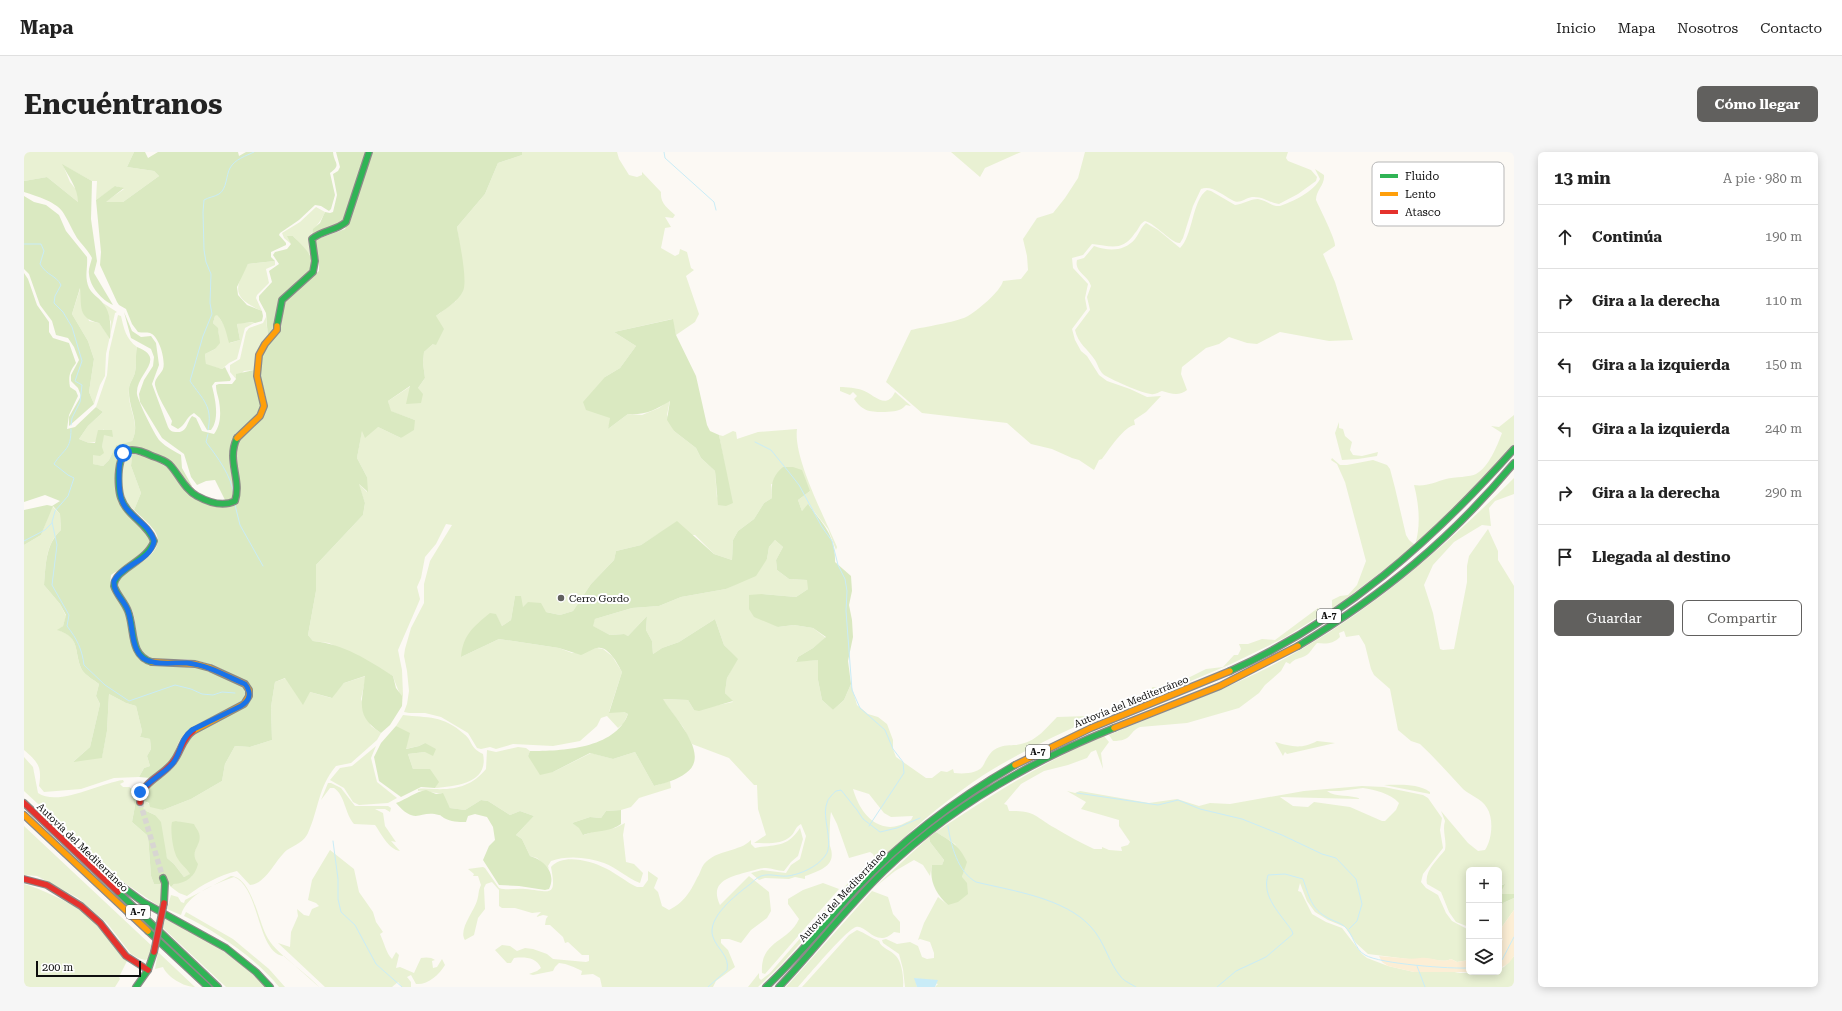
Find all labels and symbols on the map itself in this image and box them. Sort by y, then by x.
legend [1372,162,1504,226]
text: Fluido [1405,170,1439,183]
text: Lento [1405,188,1436,201]
text: Atasco [1405,206,1441,219]
route start [114,444,132,462]
marker: Cerro Gordo [556,593,566,603]
place label: Cerro Gordo [569,593,629,604]
road number: A-7 [1317,609,1341,623]
street label: Autovía del Mediterráneo [1072,673,1190,729]
road number: A-7 [1026,745,1050,759]
route end [131,783,149,801]
street label: Autovía del Mediterráneo [35,801,131,894]
street label: Autovía del Mediterráneo [797,847,888,944]
road number: A-7 [126,905,150,919]
scale bar [36,959,141,978]

